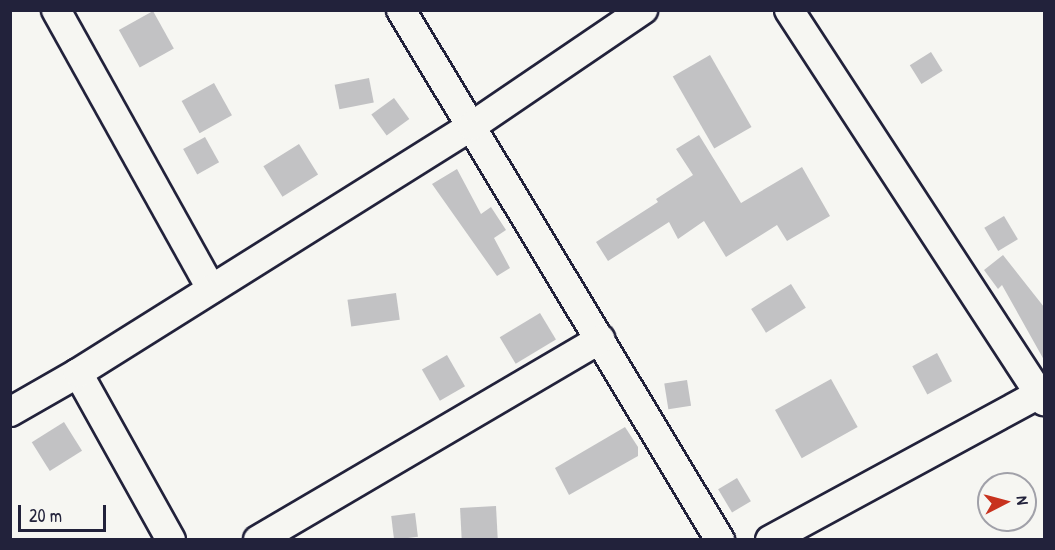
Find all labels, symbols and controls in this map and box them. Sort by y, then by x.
north arrow [977,472,1037,532]
scale bar [21,493,110,531]
text: N [1012,495,1034,506]
text: 20 m [29,503,62,528]

